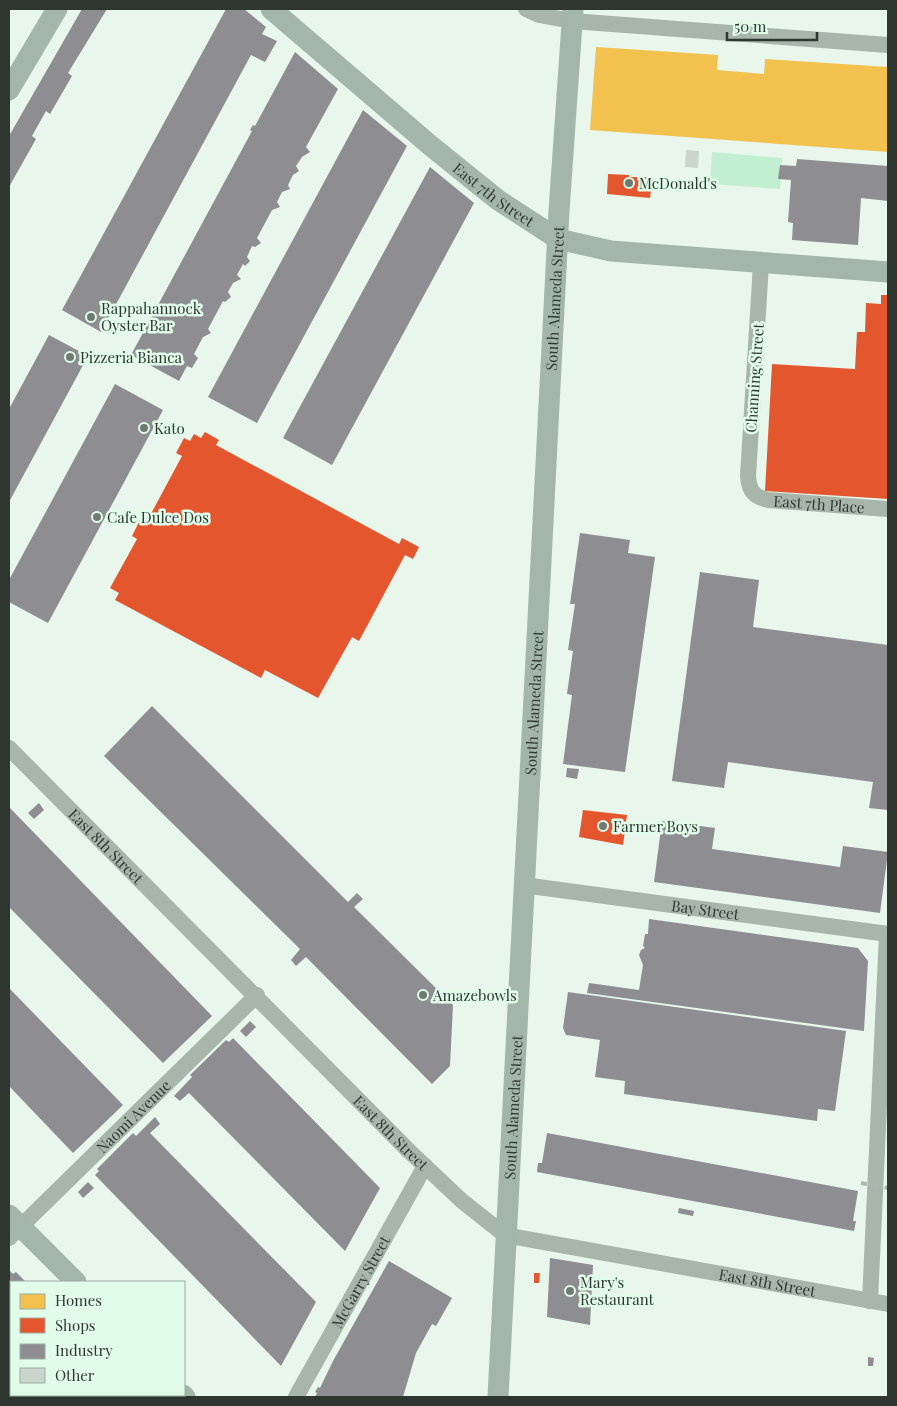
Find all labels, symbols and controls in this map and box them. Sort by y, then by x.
scale bar [727,10,817,42]
text: 50 m [734,16,767,36]
street label: East 7th Street [449,158,539,231]
place label: McDonald's [639,173,717,193]
marker: McDonald's [623,177,635,189]
street label: South Alameda Street [541,225,568,371]
place label: Rappahannock Oyster Bar [101,298,202,335]
marker: Rappahannock Oyster Bar [85,311,97,323]
street label: Channing Street [740,322,768,433]
place label: Pizzeria Bianca [80,347,183,367]
marker: Pizzeria Bianca [64,351,76,363]
place label: Kato [154,418,185,438]
marker: Kato [138,422,150,434]
street label: East 7th Place [773,490,865,517]
place label: Cafe Dulce Dos [107,507,209,527]
marker: Cafe Dulce Dos [91,511,103,523]
street label: South Alameda Street [520,629,547,776]
street label: East 8th Street [65,804,148,888]
place label: Farmer Boys [613,816,698,836]
marker: Farmer Boys [597,820,609,832]
street label: Bay Street [670,895,741,924]
place label: Amazebowls [432,985,517,1005]
marker: Amazebowls [417,989,429,1001]
street label: South Alameda Street [499,1034,527,1180]
street label: Naomi Avenue [92,1075,175,1157]
street label: East 8th Street [349,1091,433,1175]
street label: McGarry Street [327,1231,394,1331]
street label: East 8th Street [717,1264,818,1301]
place label: Mary's Restaurant [580,1272,655,1309]
legend [10,1281,185,1396]
marker: Mary's Restaurant [564,1285,576,1297]
text: Homes [55,1290,102,1310]
text: Shops [55,1315,96,1335]
text: Industry [55,1340,113,1360]
text: Other [55,1365,95,1385]

